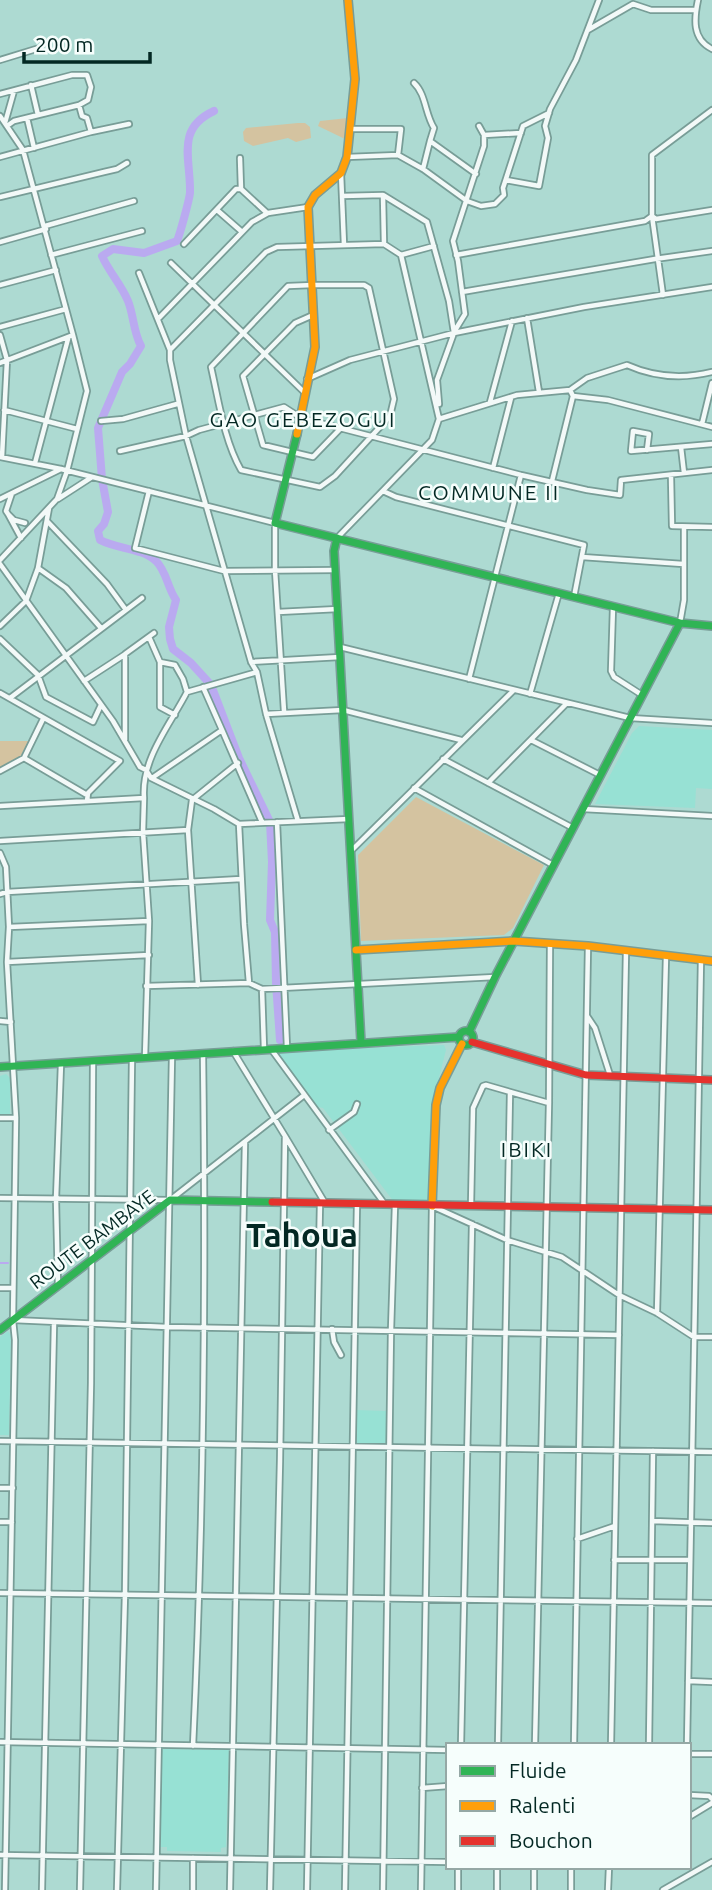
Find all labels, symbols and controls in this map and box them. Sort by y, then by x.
scale bar [24,21,150,65]
text: 200 m [35,32,93,56]
district label: GAO GEBEZOGUI [210,407,396,431]
district label: COMMUNE II [418,480,560,504]
district label: IBIKI [501,1137,553,1161]
street label: ROUTE BAMBAYE [25,1185,159,1293]
district label: Tahoua [246,1216,358,1253]
legend [446,1743,691,1869]
text: Fluide [509,1758,567,1782]
text: Ralenti [509,1793,575,1817]
text: Bouchon [509,1828,593,1852]

